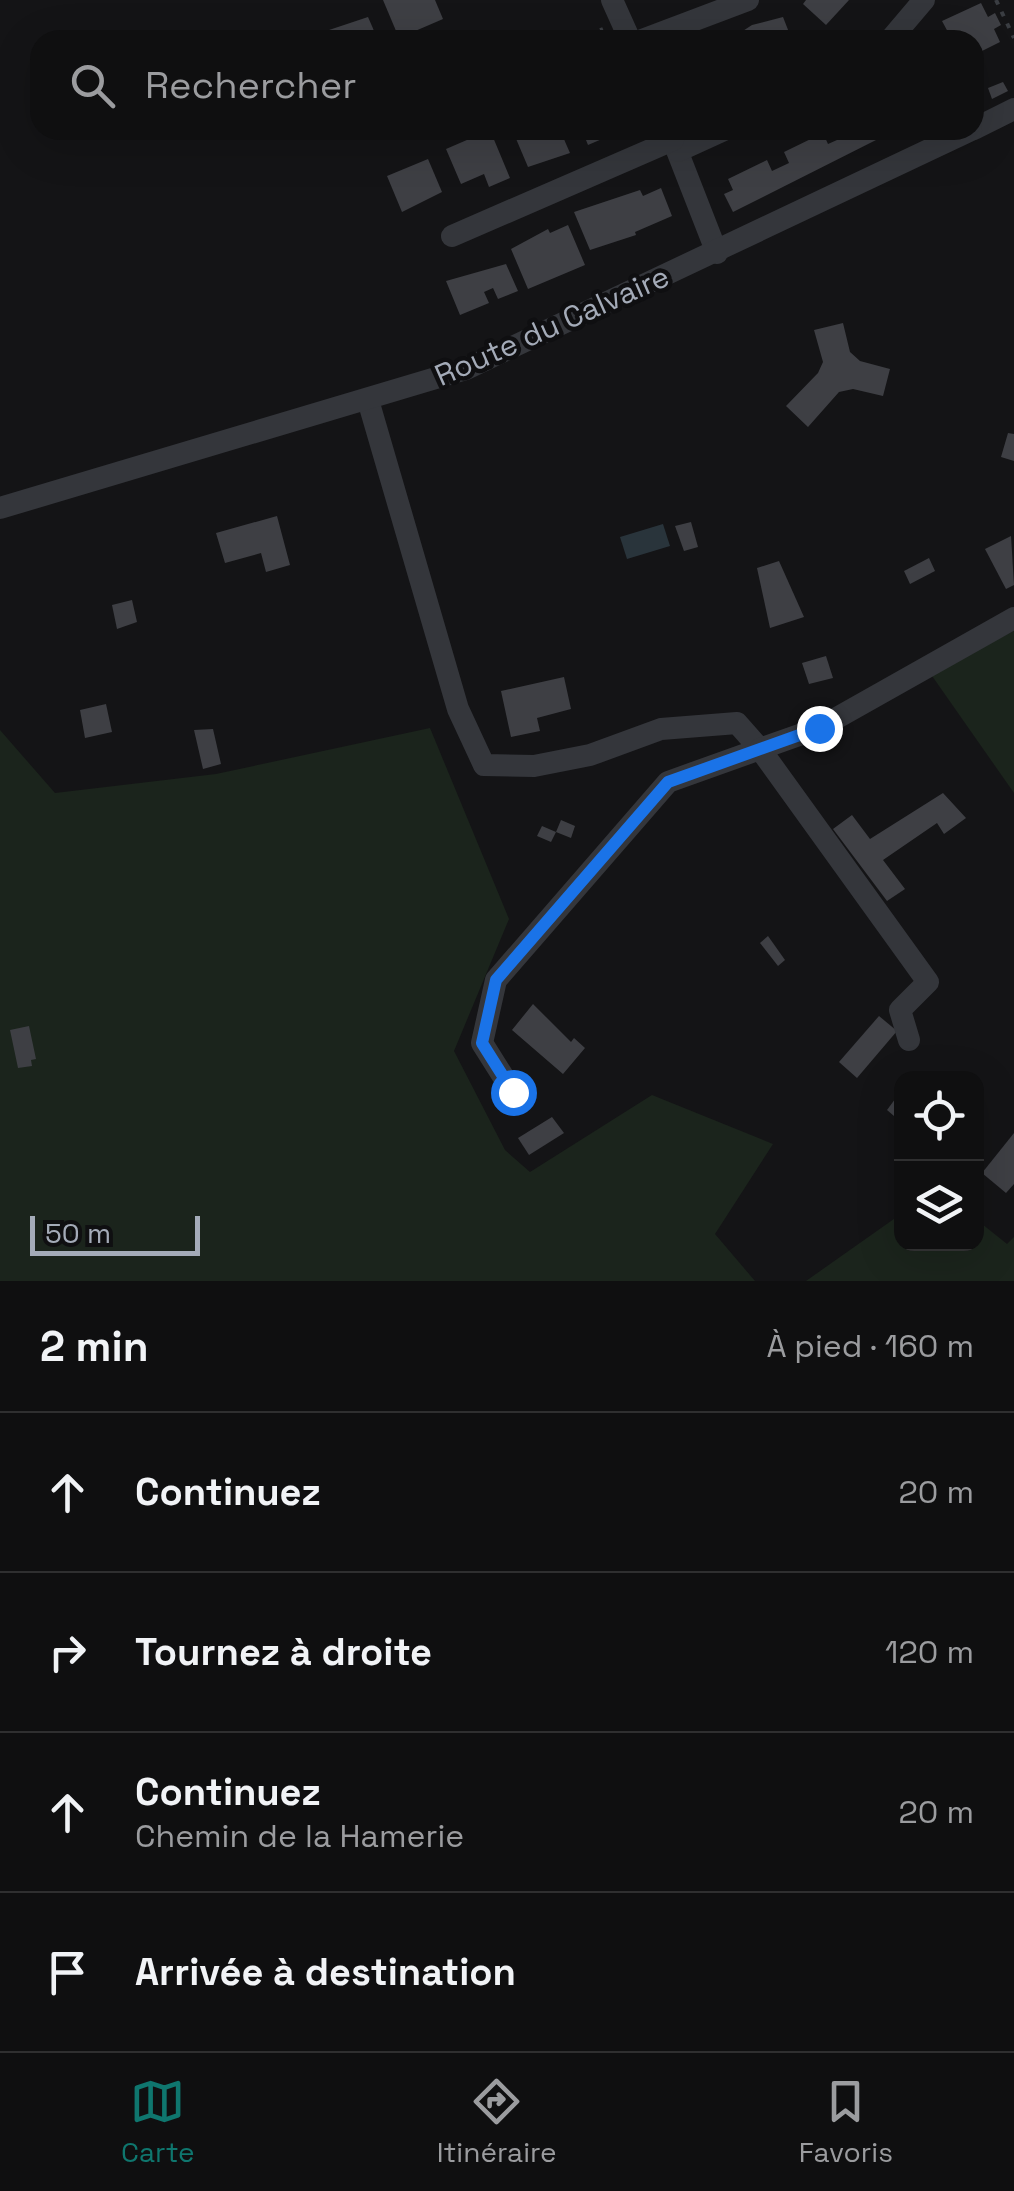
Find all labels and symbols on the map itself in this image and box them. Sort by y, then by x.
street label: Route du Calvaire [428,256,675,395]
route end [797,706,843,752]
route start [491,1070,537,1116]
scale bar [30,1211,200,1256]

